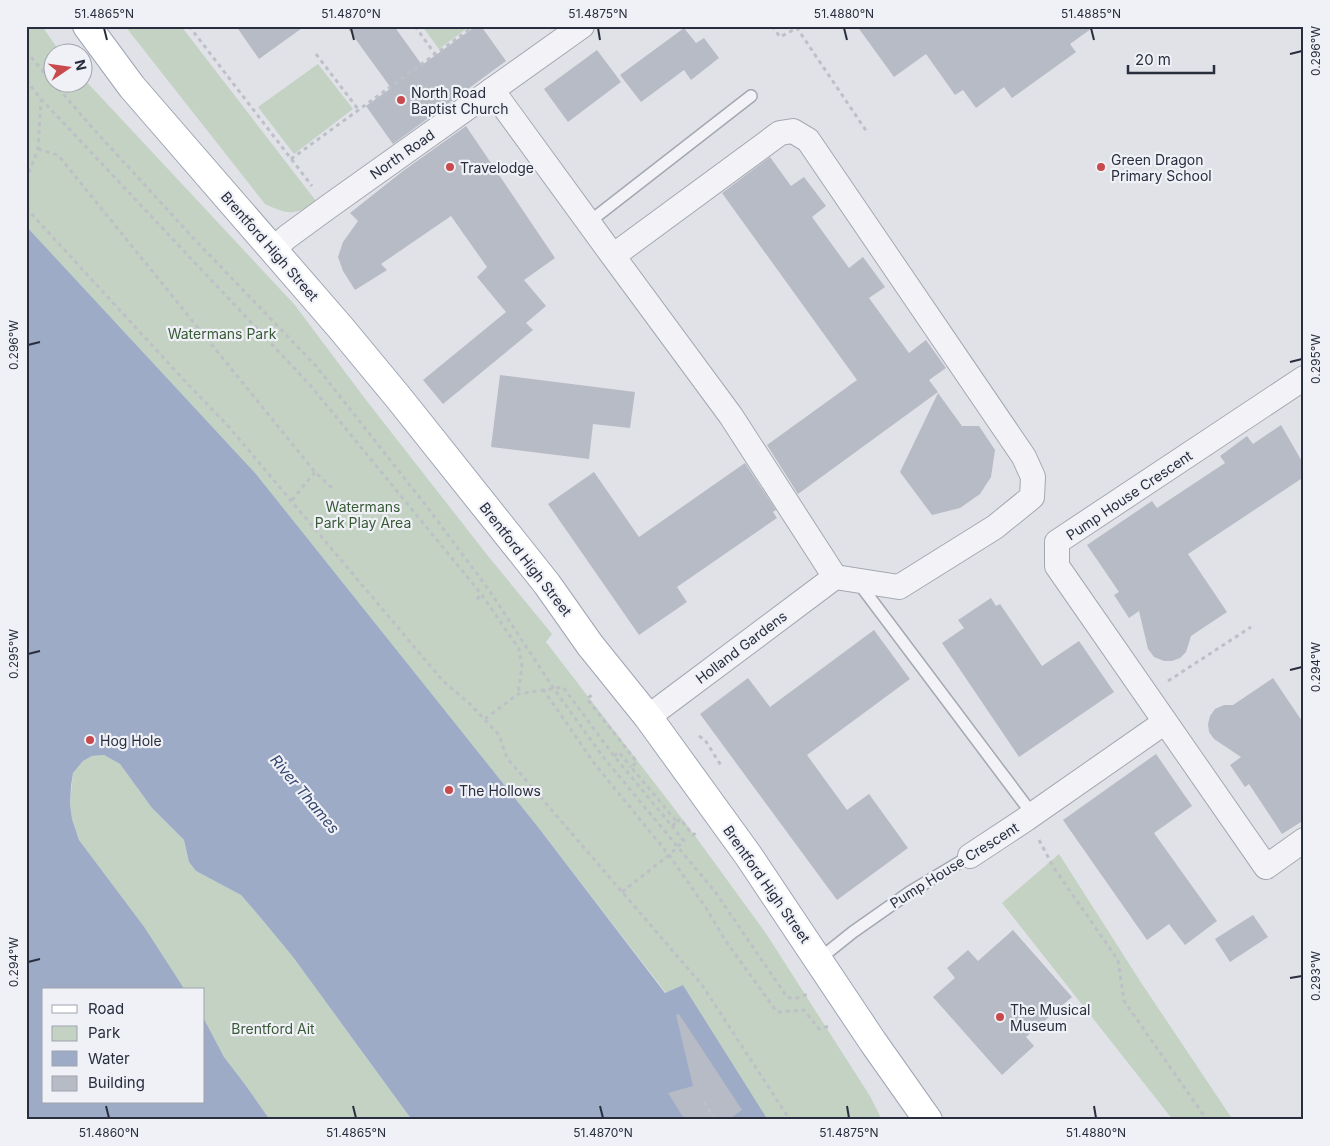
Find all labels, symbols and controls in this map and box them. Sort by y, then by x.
text: 51.4865°N [74,6,134,21]
text: 51.4870°N [321,6,381,21]
text: 51.4875°N [568,6,628,21]
text: 51.4880°N [814,6,874,21]
text: 51.4885°N [1061,6,1121,21]
text: 0.296°W [1308,26,1323,76]
north arrow [42,42,92,92]
scale bar [1128,42,1214,74]
text: 20 m [1135,50,1171,69]
text: N [72,58,91,72]
place label: North Road Baptist Church [411,84,509,117]
marker: North Road Baptist Church [395,94,407,106]
street label: North Road [366,126,438,182]
place label: Green Dragon Primary School [1111,151,1212,184]
place label: Travelodge [460,159,534,176]
marker: Travelodge [444,161,456,173]
marker: Green Dragon Primary School [1095,161,1107,173]
street label: Brentford High Street [218,188,323,305]
text: 0.296°W [6,320,21,370]
park label: Watermans Park [168,325,277,342]
text: 0.295°W [1308,334,1323,384]
street label: Pump House Crescent [1063,446,1196,544]
park label: Watermans Park Play Area [315,498,411,531]
street label: Brentford High Street [476,499,576,620]
street label: Holland Gardens [692,607,790,687]
text: 0.295°W [6,629,21,679]
text: 0.294°W [1308,642,1323,692]
place label: Hog Hole [100,732,162,749]
marker: Hog Hole [84,734,96,746]
water label: River Thames [266,751,344,837]
place label: The Hollows [459,782,541,799]
marker: The Hollows [443,784,455,796]
street label: Pump House Crescent [887,818,1022,912]
street label: Brentford High Street [720,822,814,946]
text: 0.294°W [6,937,21,987]
text: 0.293°W [1308,951,1323,1001]
legend [42,988,205,1104]
text: Road [88,999,124,1018]
place label: The Musical Museum [1010,1001,1091,1034]
marker: The Musical Museum [994,1011,1006,1023]
park label: Brentford Ait [231,1020,315,1037]
text: Park [88,1023,121,1042]
text: Water [88,1049,130,1068]
text: Building [88,1073,145,1092]
text: 51.4860°N [79,1125,139,1140]
text: 51.4865°N [326,1125,386,1140]
text: 51.4870°N [573,1125,633,1140]
text: 51.4875°N [819,1125,879,1140]
text: 51.4880°N [1066,1125,1126,1140]

